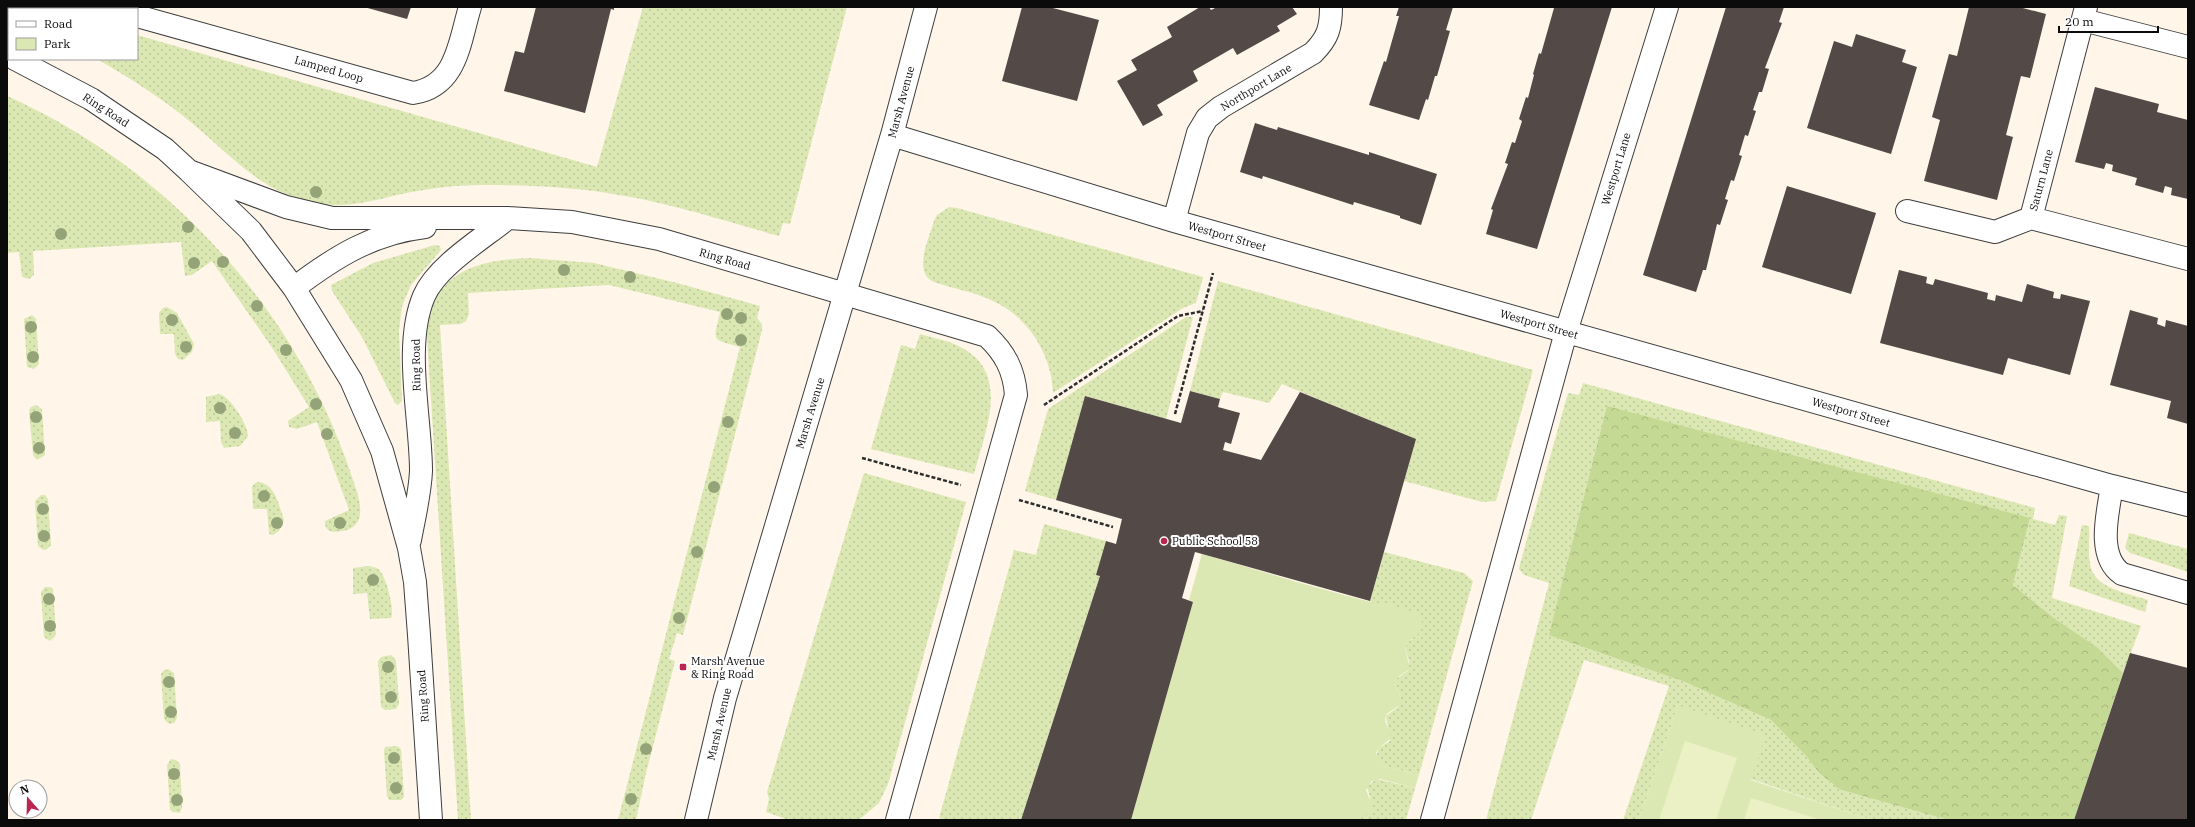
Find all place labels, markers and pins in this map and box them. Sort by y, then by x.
place label: Public School 58 [1172,534,1258,548]
marker: Public School 58 [1159,536,1169,546]
place label: Marsh Avenue & Ring Road [691,654,765,681]
marker: Marsh Avenue & Ring Road [678,662,688,672]

